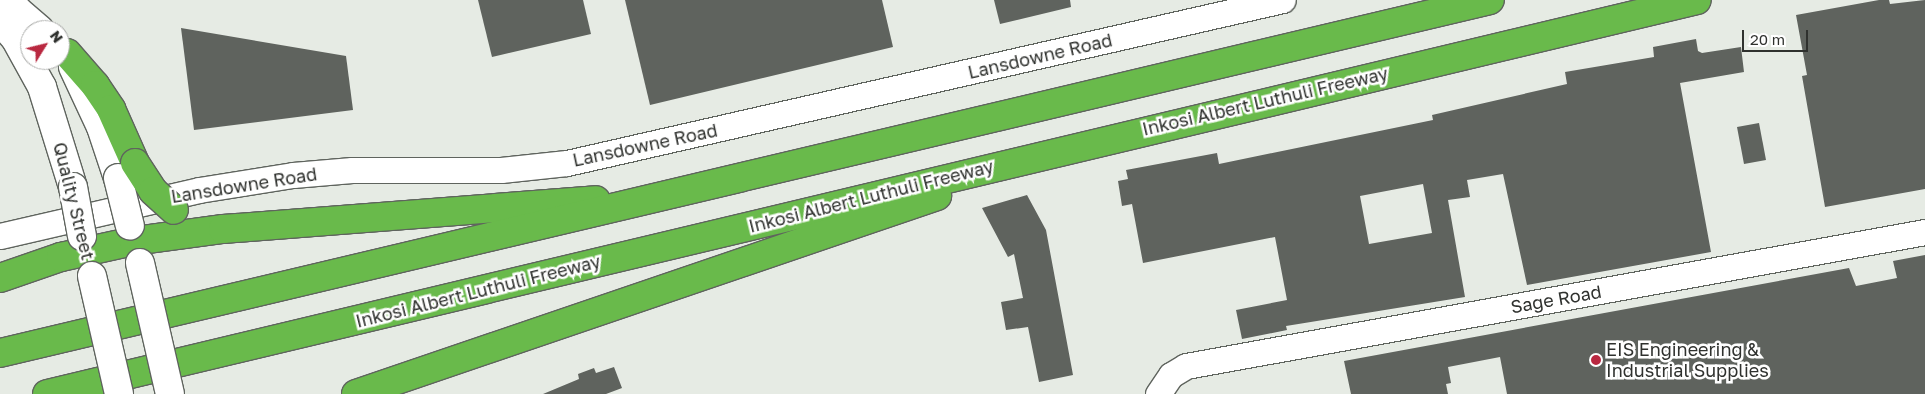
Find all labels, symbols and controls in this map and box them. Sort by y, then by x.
north arrow [20,20,70,70]
scale bar [1745,20,1811,52]
text: N [47,27,67,46]
street label: Lansdowne Road [966,29,1114,83]
text: 20 m [1750,30,1785,48]
street label: Inkosi Albert Luthuli Freeway [1140,62,1390,140]
street label: Lansdowne Road [571,119,719,171]
street label: Quality Street [49,140,99,262]
street label: Inkosi Albert Luthuli Freeway [746,155,996,237]
street label: Lansdowne Road [169,163,319,207]
street label: Inkosi Albert Luthuli Freeway [353,250,603,332]
street label: Sage Road [1509,280,1603,318]
place label: EIS Engineering & Industrial Supplies [1606,339,1769,382]
marker: EIS Engineering & Industrial Supplies [1590,354,1602,366]

